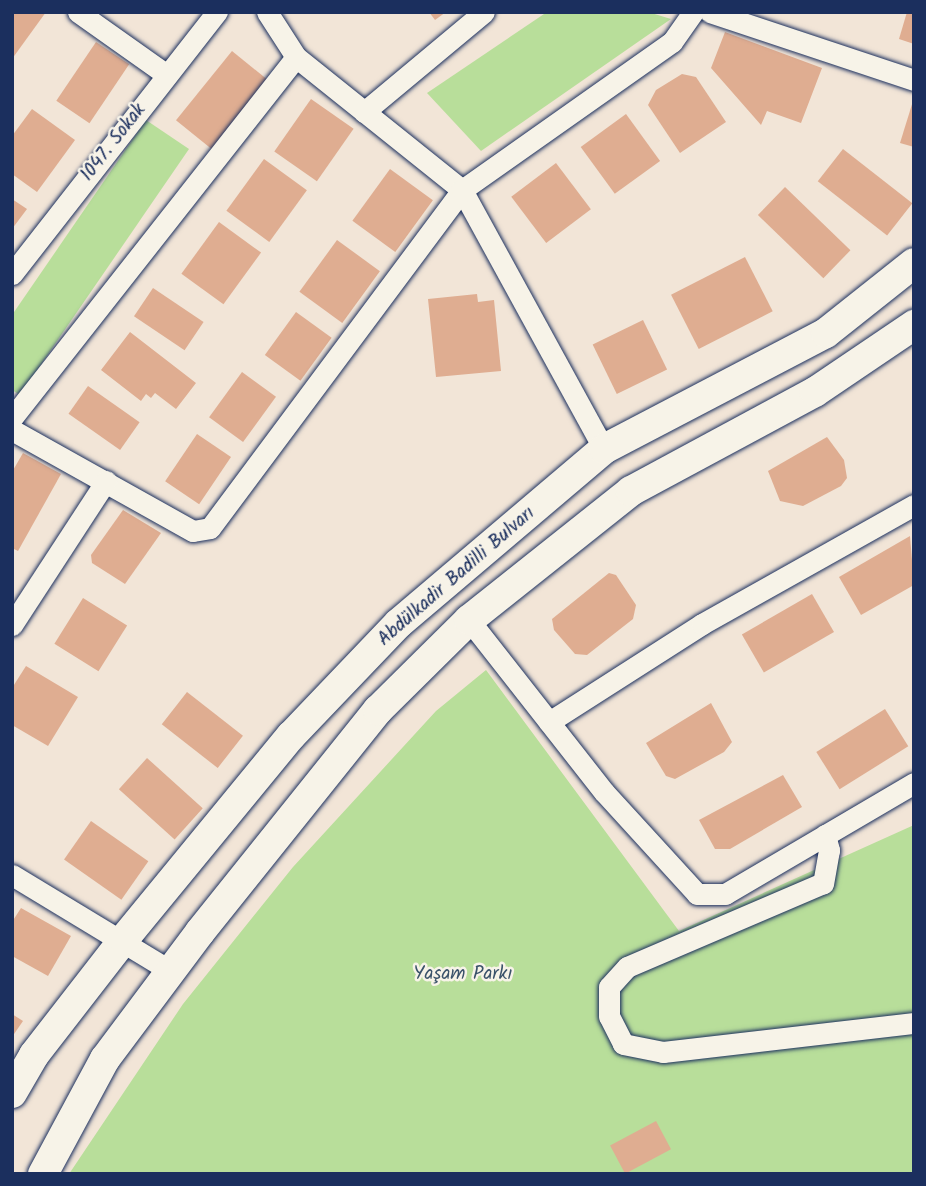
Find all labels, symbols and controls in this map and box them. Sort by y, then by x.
street label: 1047. Sokak [77,100,151,186]
street label: Abdülkadir Badilli Bulvarı [374,502,540,652]
park label: Yaşam Parkı [414,964,512,986]

